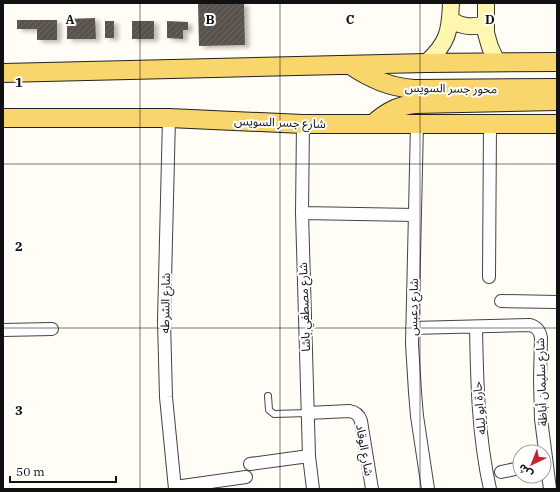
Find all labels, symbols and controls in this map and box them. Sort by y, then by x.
text: A [65,11,75,28]
text: B [205,11,215,28]
text: C [346,11,355,28]
text: D [485,11,495,28]
text: 1 [15,74,23,91]
street label: محور جسر السويس [405,80,497,96]
street label: شارع جسر السويس [234,113,326,133]
text: 2 [15,238,23,255]
street label: شارع مصطفي باشا [295,262,316,352]
street label: شارع الشرطه [157,273,175,334]
street label: شارع دعبس [405,278,423,336]
street label: شارع سليمان أباظة [532,337,552,427]
street label: حارة ابو ليله [469,381,489,435]
text: 3 [15,402,23,419]
street label: شارع الوقاد [351,423,377,477]
north arrow [512,444,552,484]
scale bar [10,458,116,484]
text: ش [515,461,535,482]
text: 50 m [16,464,45,479]

